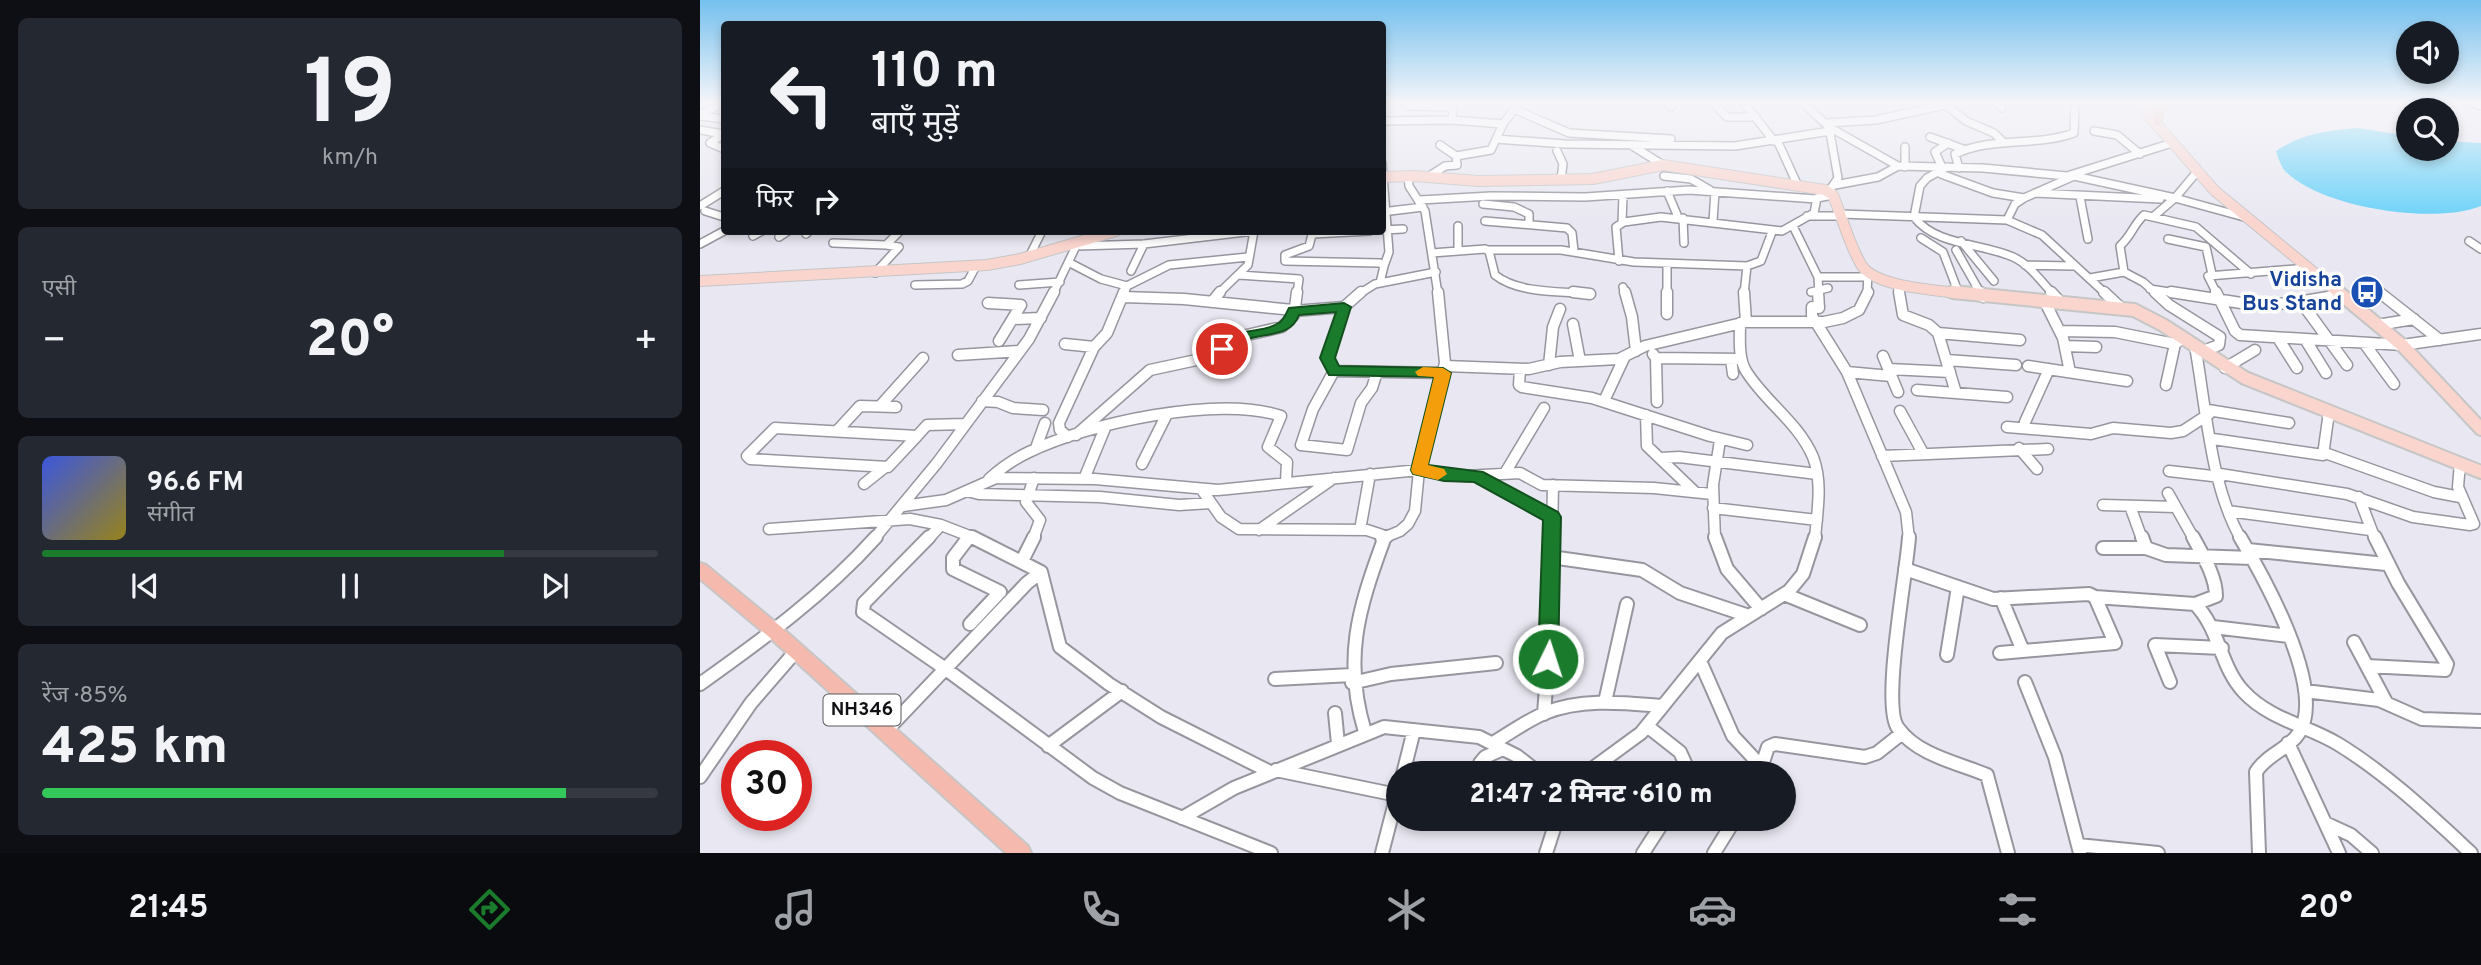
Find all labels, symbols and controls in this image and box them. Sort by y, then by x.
map controls [2396,21,2459,161]
button: sound [2396,21,2459,84]
text: 19 [304,41,396,156]
text: 110 m [871,43,998,105]
icon: left [756,49,847,140]
button: search [2396,98,2459,161]
text: बाएँ मुड़ें [871,105,959,145]
text: km/h [322,144,378,173]
icon: right [807,182,845,220]
text: फिर [756,184,793,217]
place label: Vidisha Bus Stand [2242,267,2342,318]
bus stop icon: Vidisha Bus Stand [2348,273,2386,311]
text: एसी [42,275,76,304]
text: 20° [306,309,394,375]
text: − [42,318,67,367]
text: + [633,318,658,367]
pin [1192,319,1252,379]
icon: arrive [1203,330,1241,368]
text: 96.6 FM [147,467,244,500]
text: संगीत [147,501,195,530]
icon: previous [126,567,164,605]
icon: pause [331,567,369,605]
icon: next [536,567,574,605]
position arrow [1511,622,1585,696]
text: रेंज · 85% [42,682,128,711]
road number: NH346 [824,694,900,726]
text: 425 km [42,716,228,782]
speed limit sign: 30 [721,740,812,831]
text: 21:47 · 2 मिनट · 610 m [1469,779,1713,812]
icon: directions [465,885,514,934]
icon: music [771,885,820,934]
icon: phone [1076,885,1125,934]
icon: climate [1382,885,1431,934]
icon: car [1688,885,1737,934]
icon: filters [1993,885,2042,934]
text: 21:45 [128,889,209,929]
text: 20° [2299,889,2353,929]

